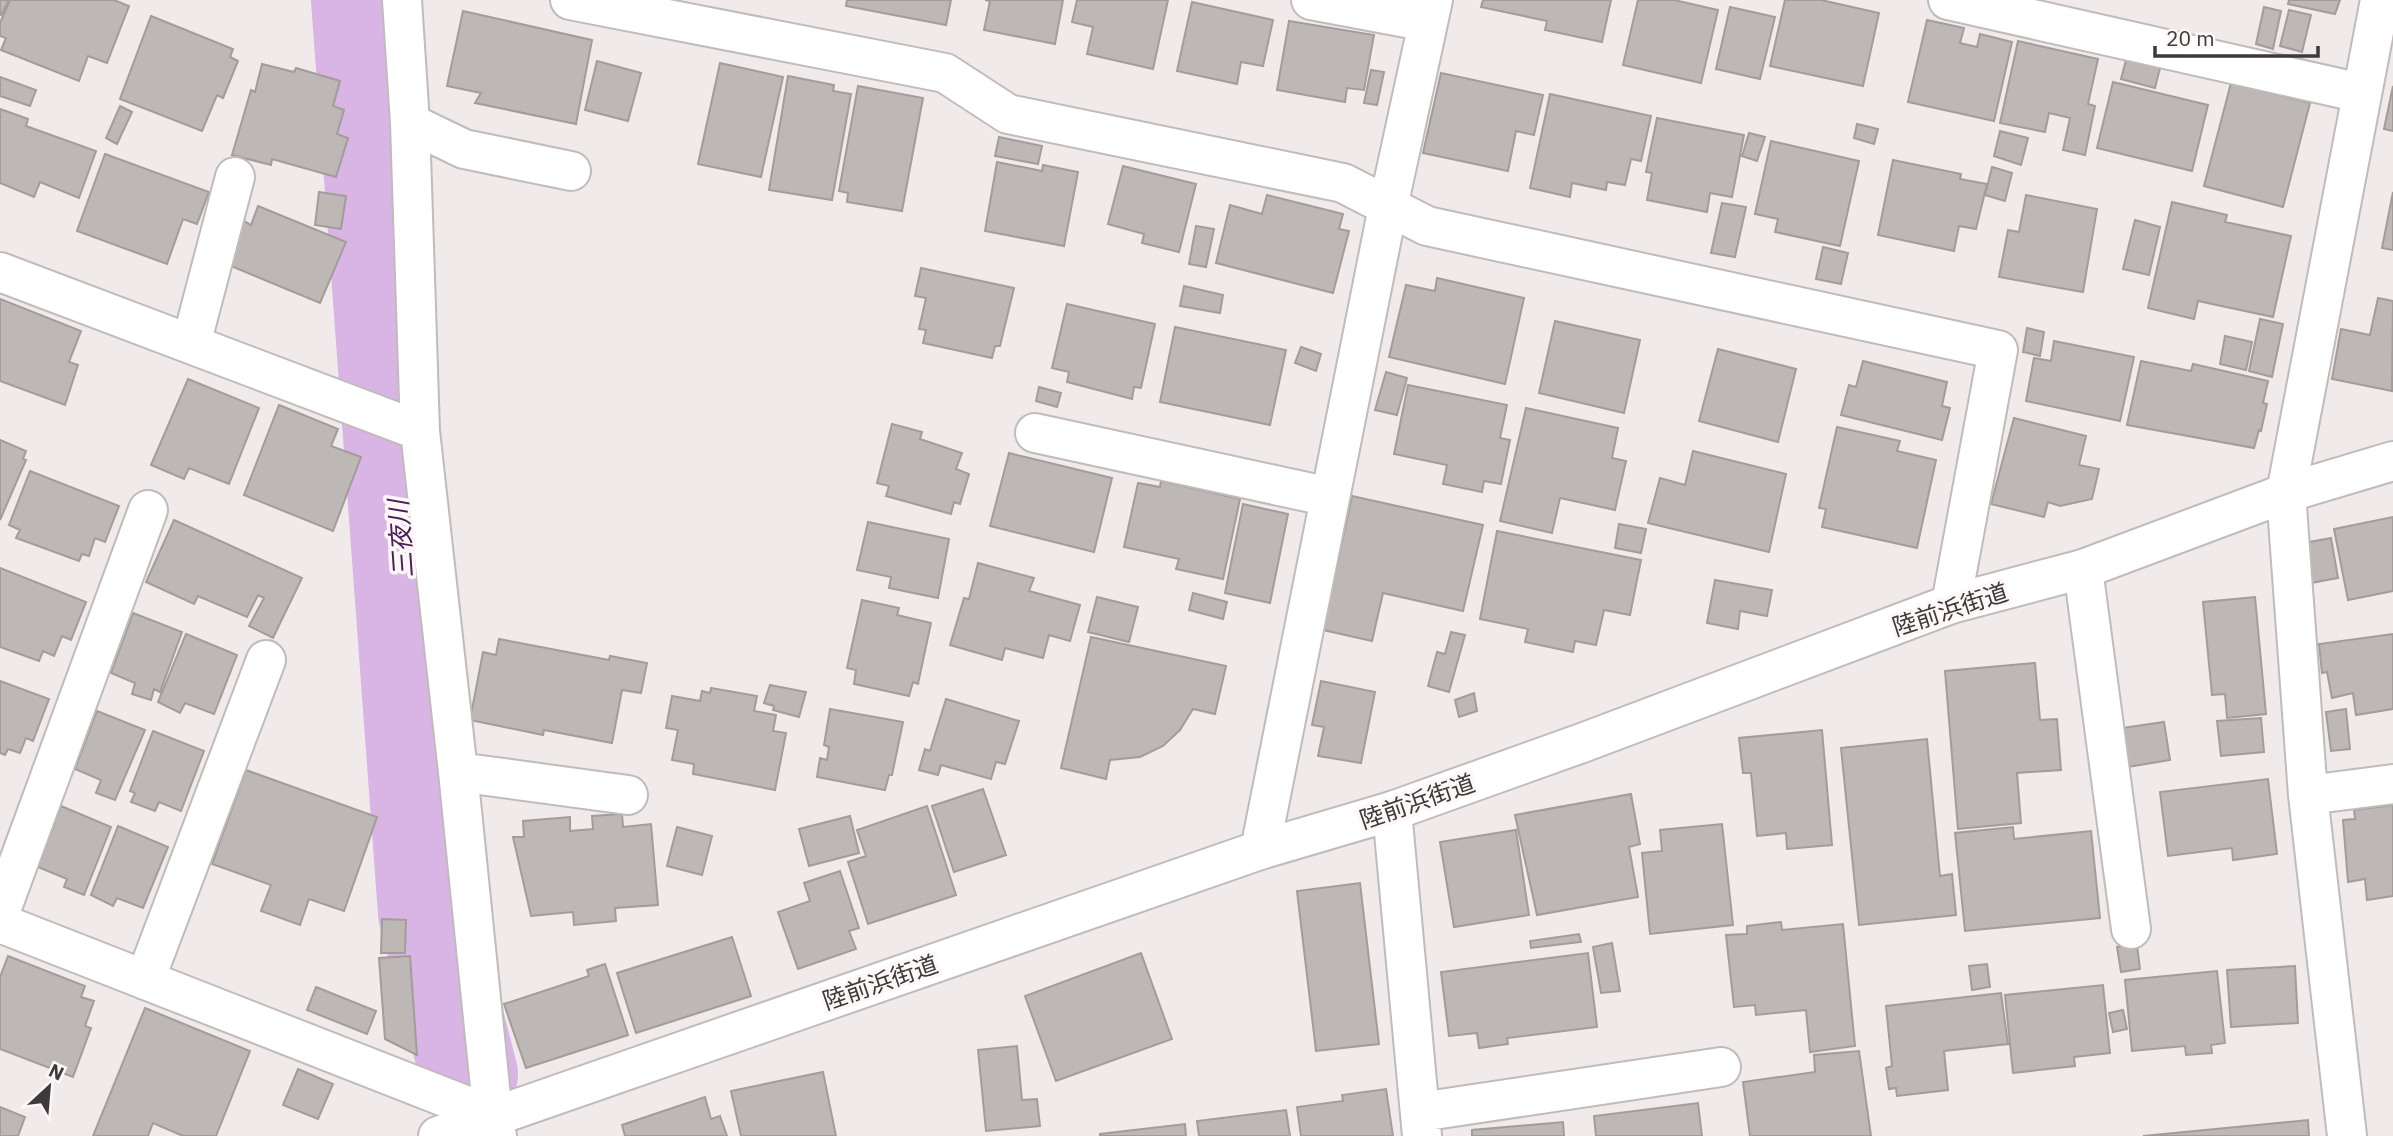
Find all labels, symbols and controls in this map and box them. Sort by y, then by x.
scale bar [2155,14,2318,58]
text: 20 m [2166,24,2215,52]
water label: 三夜川 [380,496,420,579]
street label: 陸前浜街道 [1888,575,2012,643]
street label: 陸前浜街道 [1355,766,1479,836]
street label: 陸前浜街道 [818,947,942,1017]
north arrow [14,1052,84,1122]
text: N [45,1058,68,1086]

